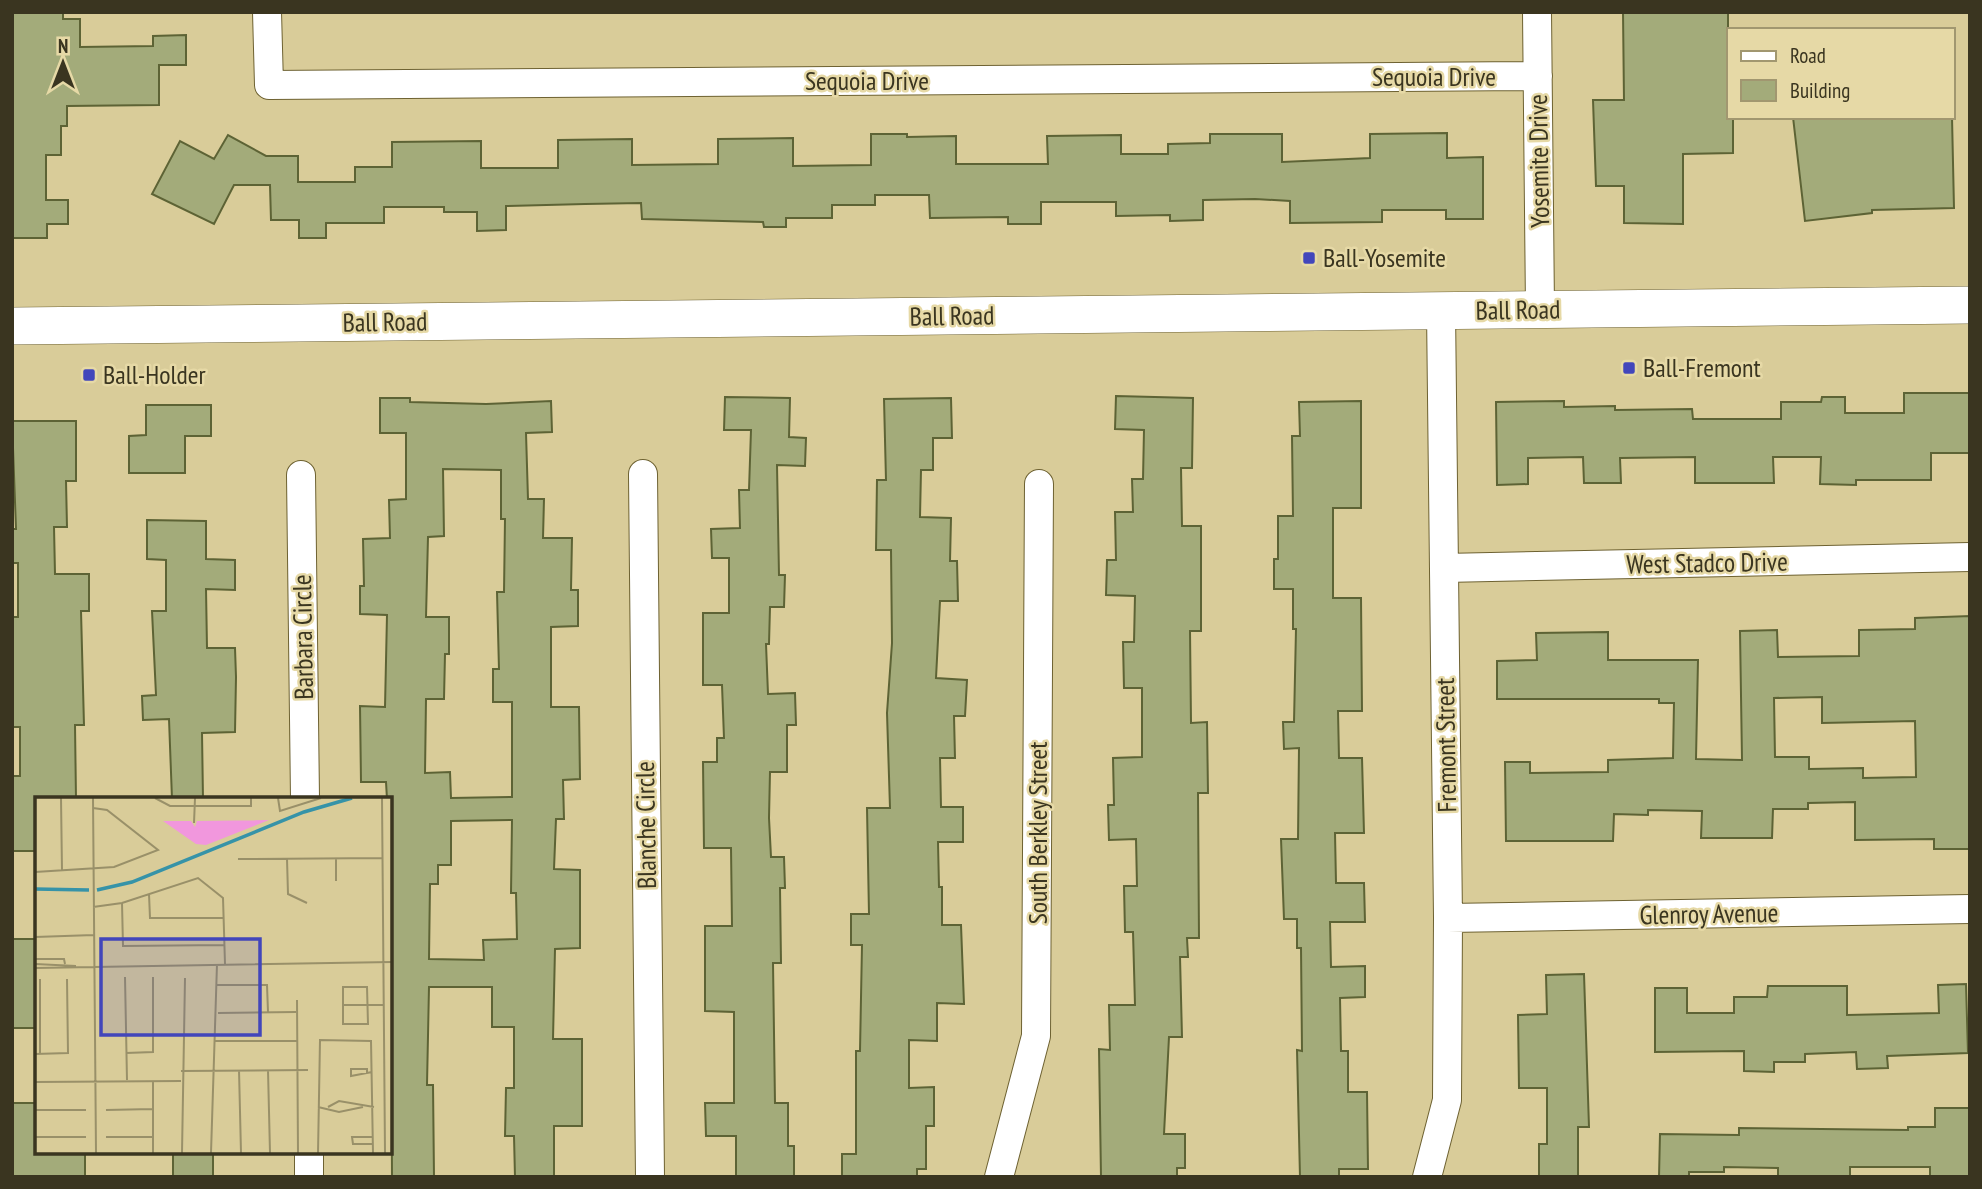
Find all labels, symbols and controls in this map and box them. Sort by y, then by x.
north arrow [28,28,98,98]
legend [1727,28,1954,119]
text: N [58,34,68,58]
text: Road [1790,42,1826,69]
street label: Sequoia Drive [1372,60,1496,93]
street label: Sequoia Drive [805,64,929,97]
text: Building [1790,77,1850,104]
street label: Yosemite Drive [1521,94,1556,228]
place label: Ball-Yosemite [1323,241,1446,274]
marker: Ball-Yosemite [1301,250,1317,266]
street label: Ball Road [1475,292,1561,327]
street label: Ball Road [909,298,995,333]
street label: Ball Road [342,304,428,339]
place label: Ball-Fremont [1643,351,1761,384]
place label: Ball-Holder [103,358,206,391]
marker: Ball-Fremont [1621,360,1637,376]
marker: Ball-Holder [81,367,97,383]
street label: West Stadco Drive [1626,545,1788,580]
street label: Barbara Circle [285,574,320,700]
street label: Fremont Street [1428,677,1463,813]
street label: South Berkley Street [1021,742,1054,924]
street label: Blanche Circle [628,761,663,889]
inset map [35,797,392,1154]
street label: Glenroy Avenue [1639,896,1779,931]

